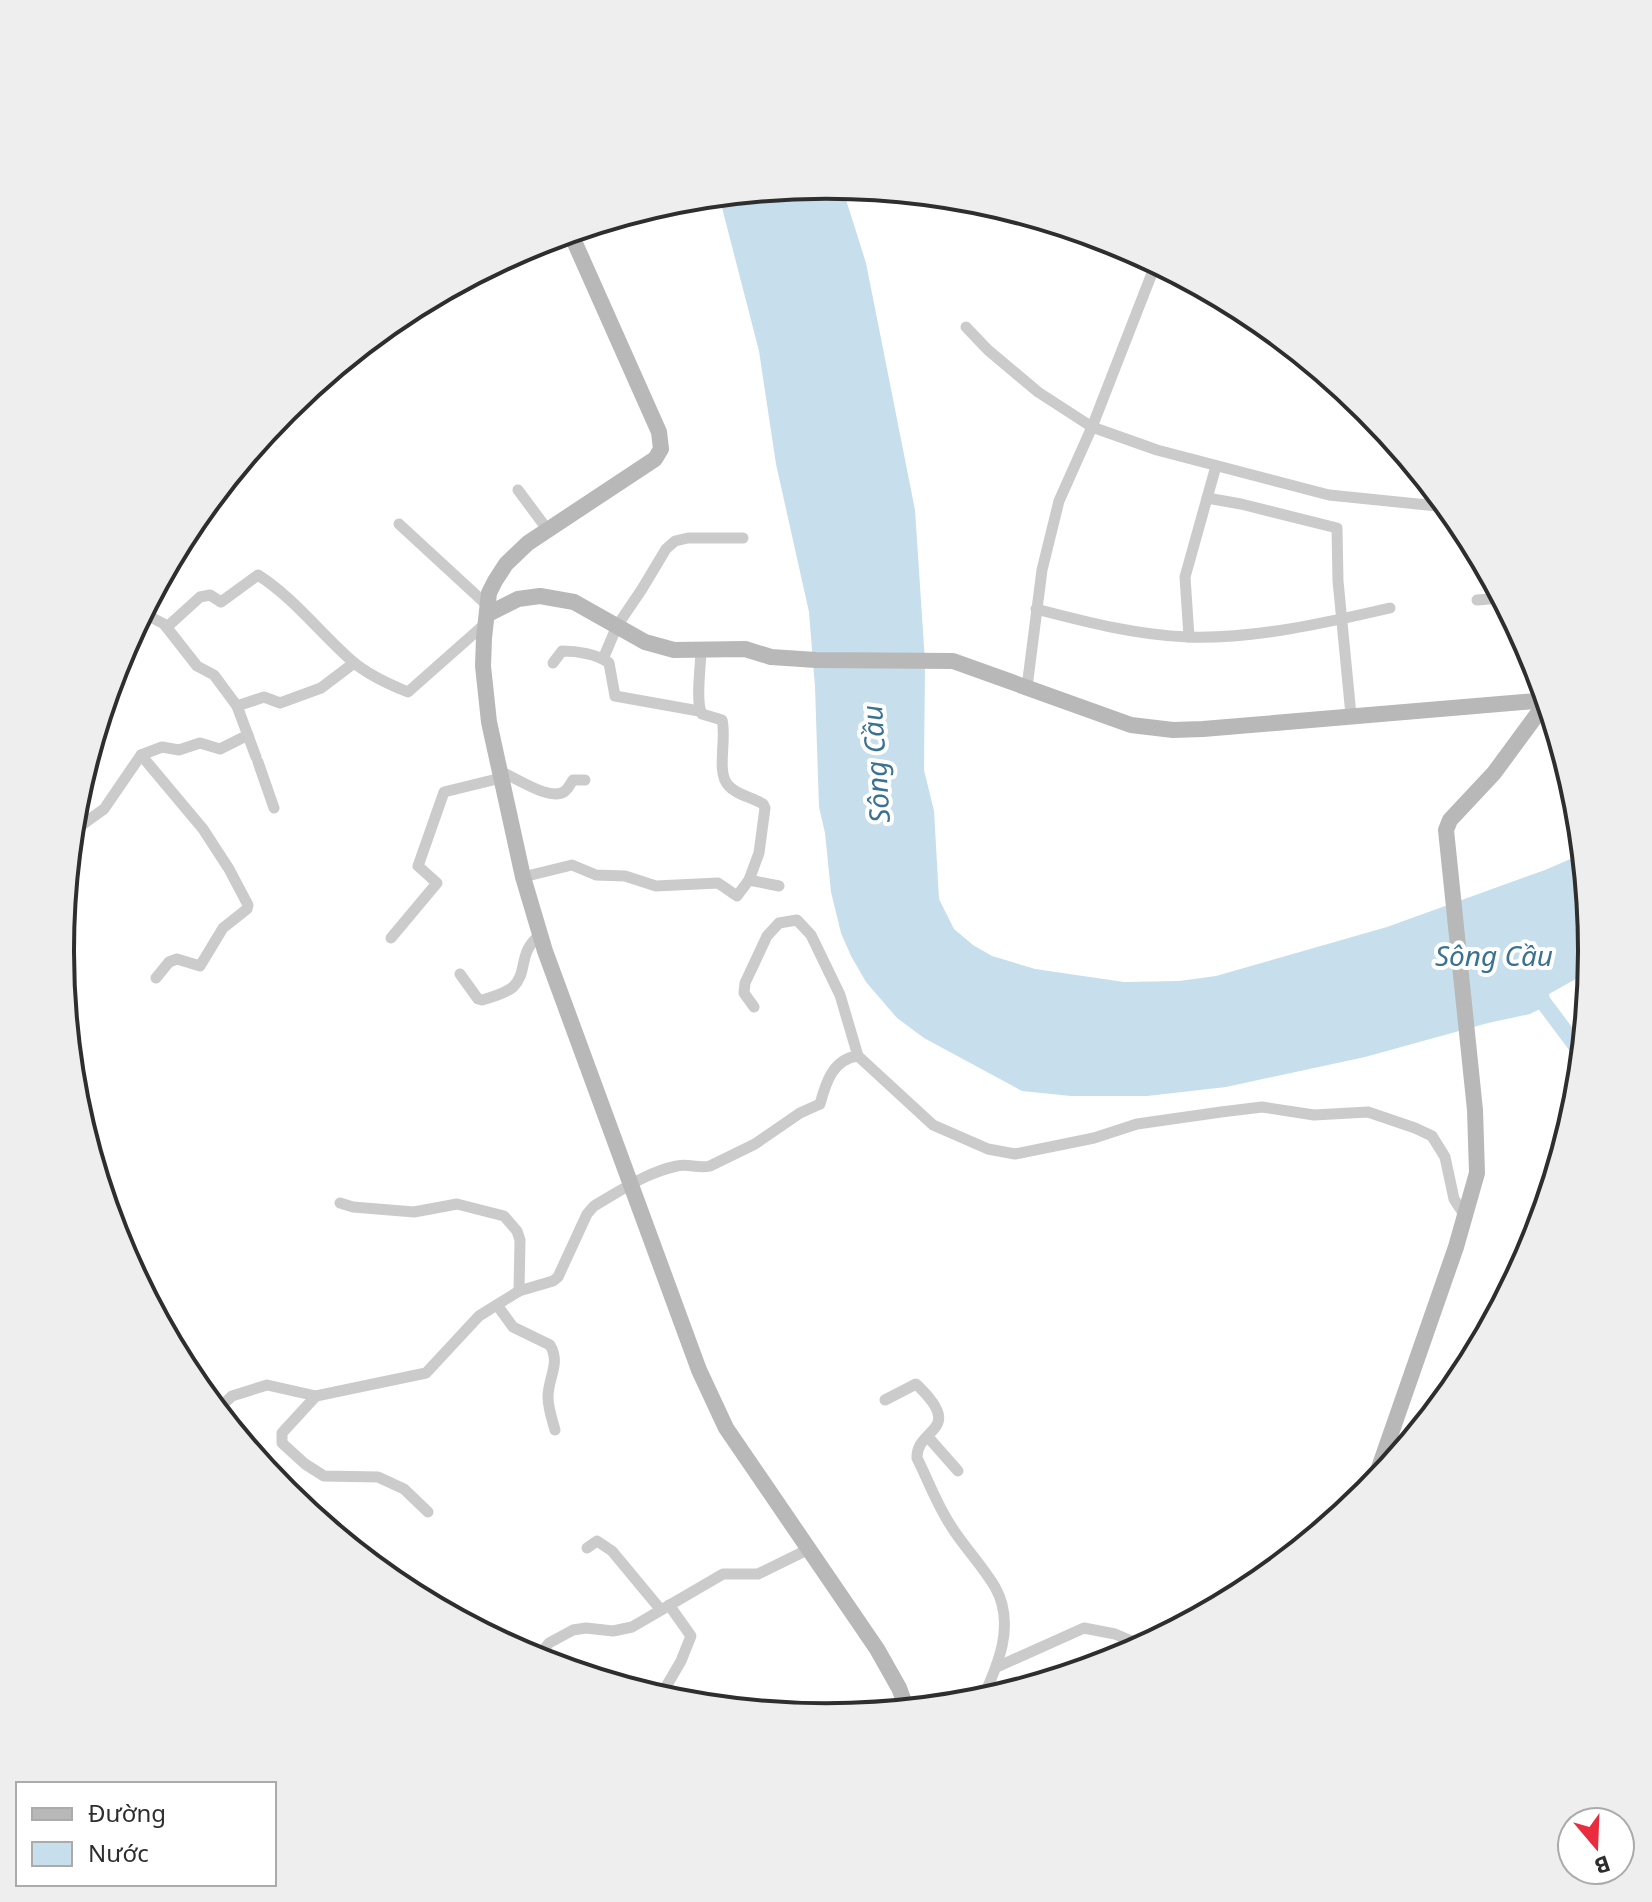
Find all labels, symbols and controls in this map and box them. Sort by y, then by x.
water label: Sông Cầu [852,704,898,824]
water label: Sông Cầu [1435,936,1553,974]
legend [16,1782,276,1886]
text: Đường [88,1796,166,1829]
north arrow [1556,1806,1636,1886]
text: Nước [88,1836,149,1869]
text: B [1591,1849,1615,1882]

